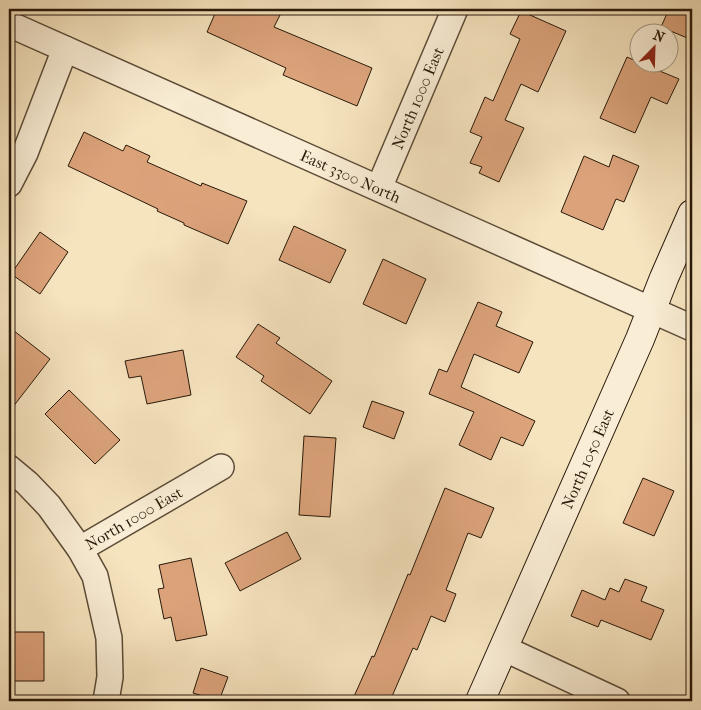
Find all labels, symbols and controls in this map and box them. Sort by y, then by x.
north arrow [628,22,678,72]
text: N [651,27,667,47]
street label: North 1000 East [388,44,448,152]
street label: East 3300 North [297,146,404,207]
street label: North 1050 East [557,406,618,512]
street label: North 1000 East [82,482,186,554]

